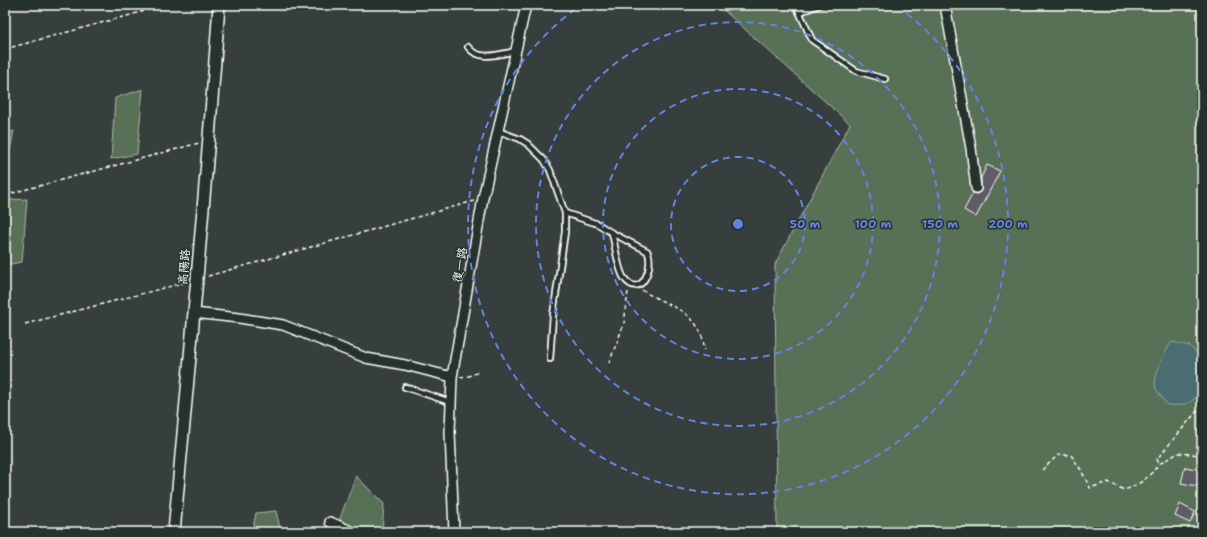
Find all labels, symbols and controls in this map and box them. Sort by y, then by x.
text: 50 m [790,216,821,232]
text: 100 m [855,216,892,232]
text: 150 m [922,216,958,232]
text: 200 m [988,216,1028,232]
centre of rings [731,217,745,231]
street label: 復一路 [449,246,471,284]
street label: 高陽路 [174,248,194,286]

